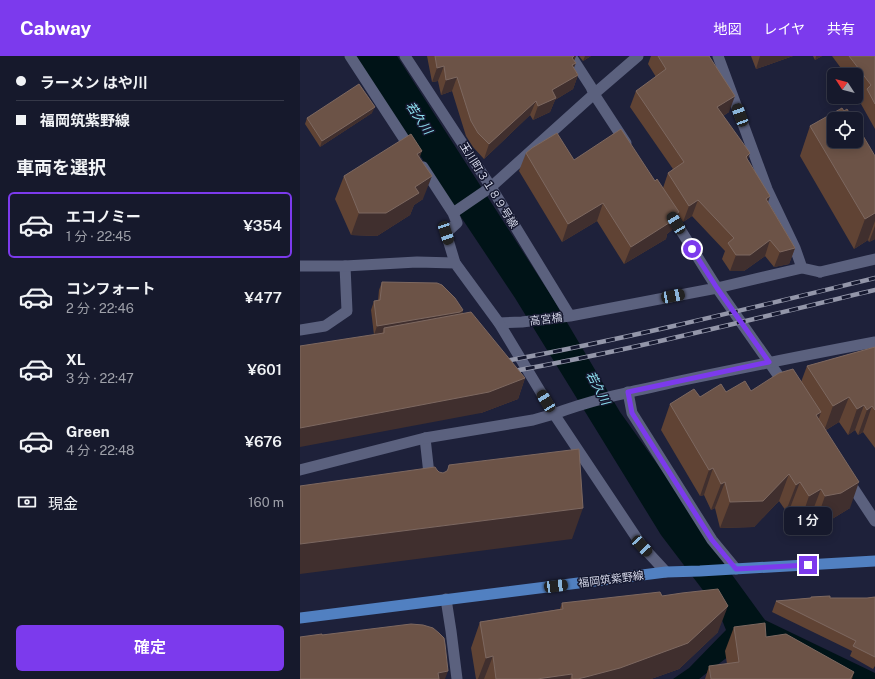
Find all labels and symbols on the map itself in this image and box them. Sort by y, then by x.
north arrow [827,68,863,104]
water label: 若久川 [403,99,436,138]
car [730,102,750,128]
street label: 玉川町３１８９号線 [458,140,520,230]
car [665,210,687,236]
car [437,220,455,246]
route start [683,240,701,258]
car [660,288,686,304]
street label: 高宮橋 [529,311,563,327]
water label: 若久川 [583,369,614,409]
car [535,388,557,414]
callout: 1 分 [784,507,832,535]
car [629,533,655,559]
route end [799,556,817,574]
street label: 福岡筑紫野線 [578,569,644,589]
car [543,579,569,593]

